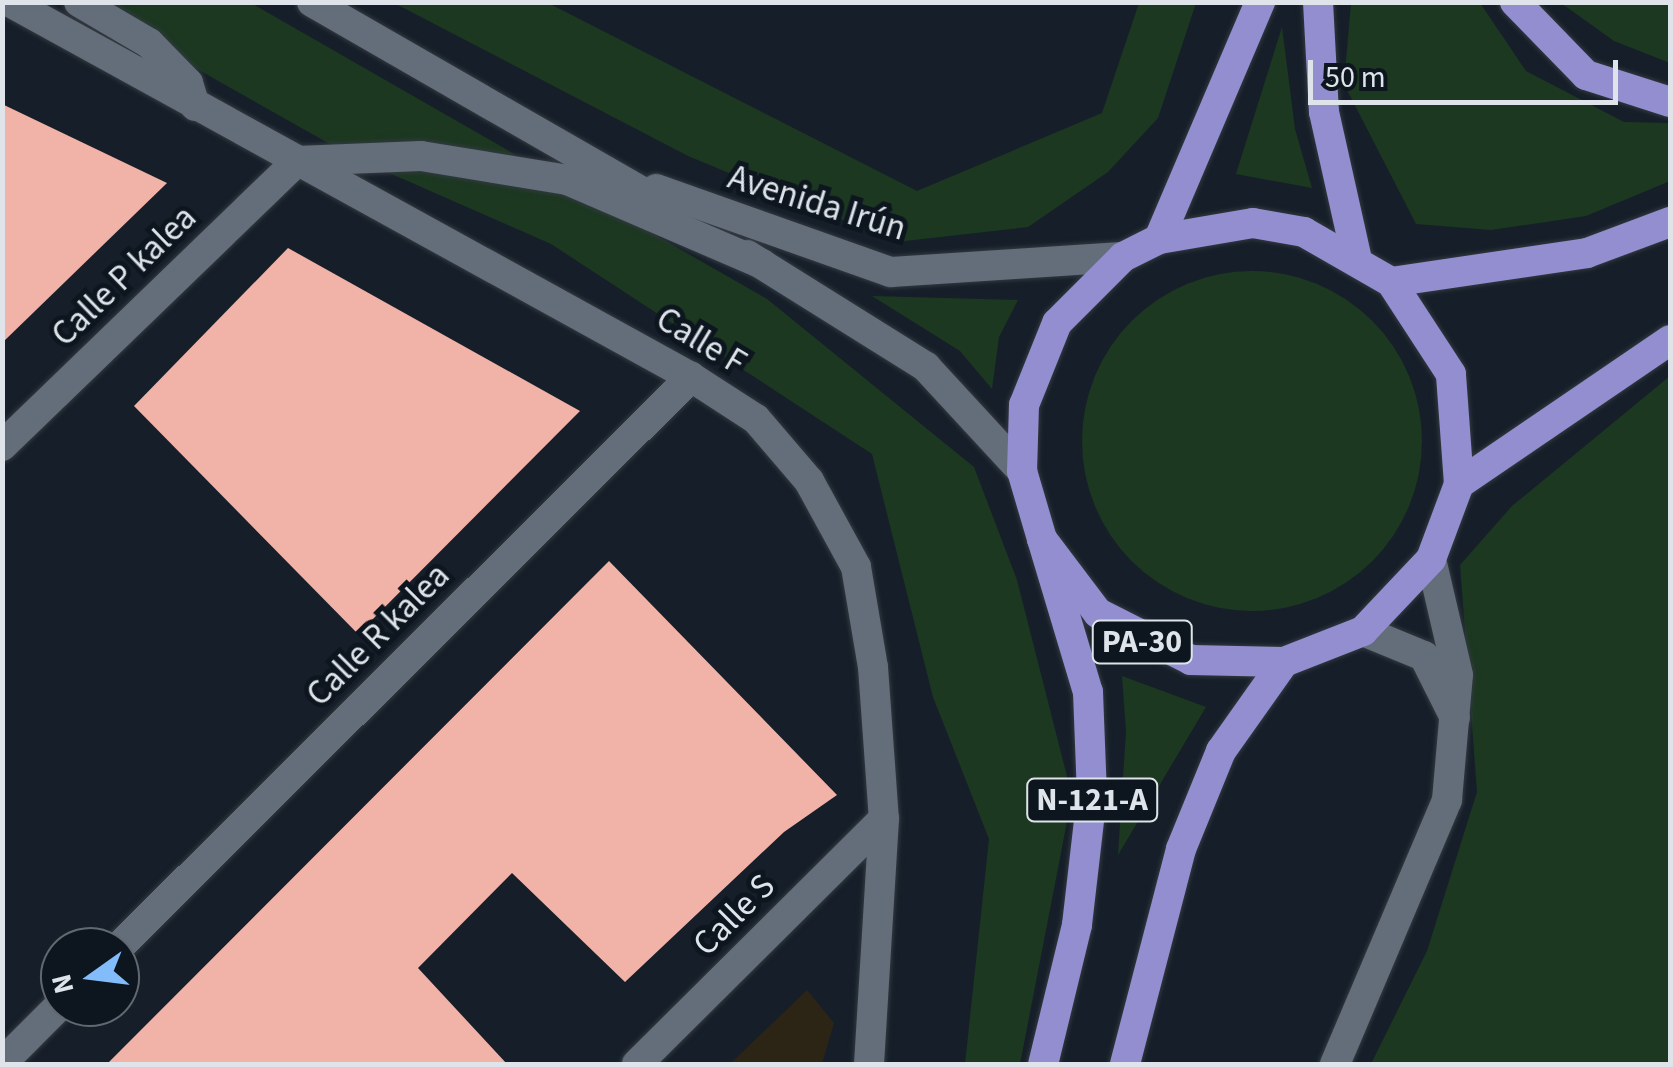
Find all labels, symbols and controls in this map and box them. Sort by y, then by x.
scale bar [1313,40,1623,102]
text: 50 m [1325,56,1386,99]
street label: Avenida Irún [723,156,911,250]
street label: Calle P kalea [43,197,205,355]
street label: Calle F [649,298,753,384]
street label: Calle R kalea [298,555,458,715]
road number: PA-30 [1090,615,1194,669]
road number: N-121-A [1024,773,1160,827]
street label: Calle S [684,865,784,965]
north arrow [40,927,140,1027]
text: N [41,970,84,998]

